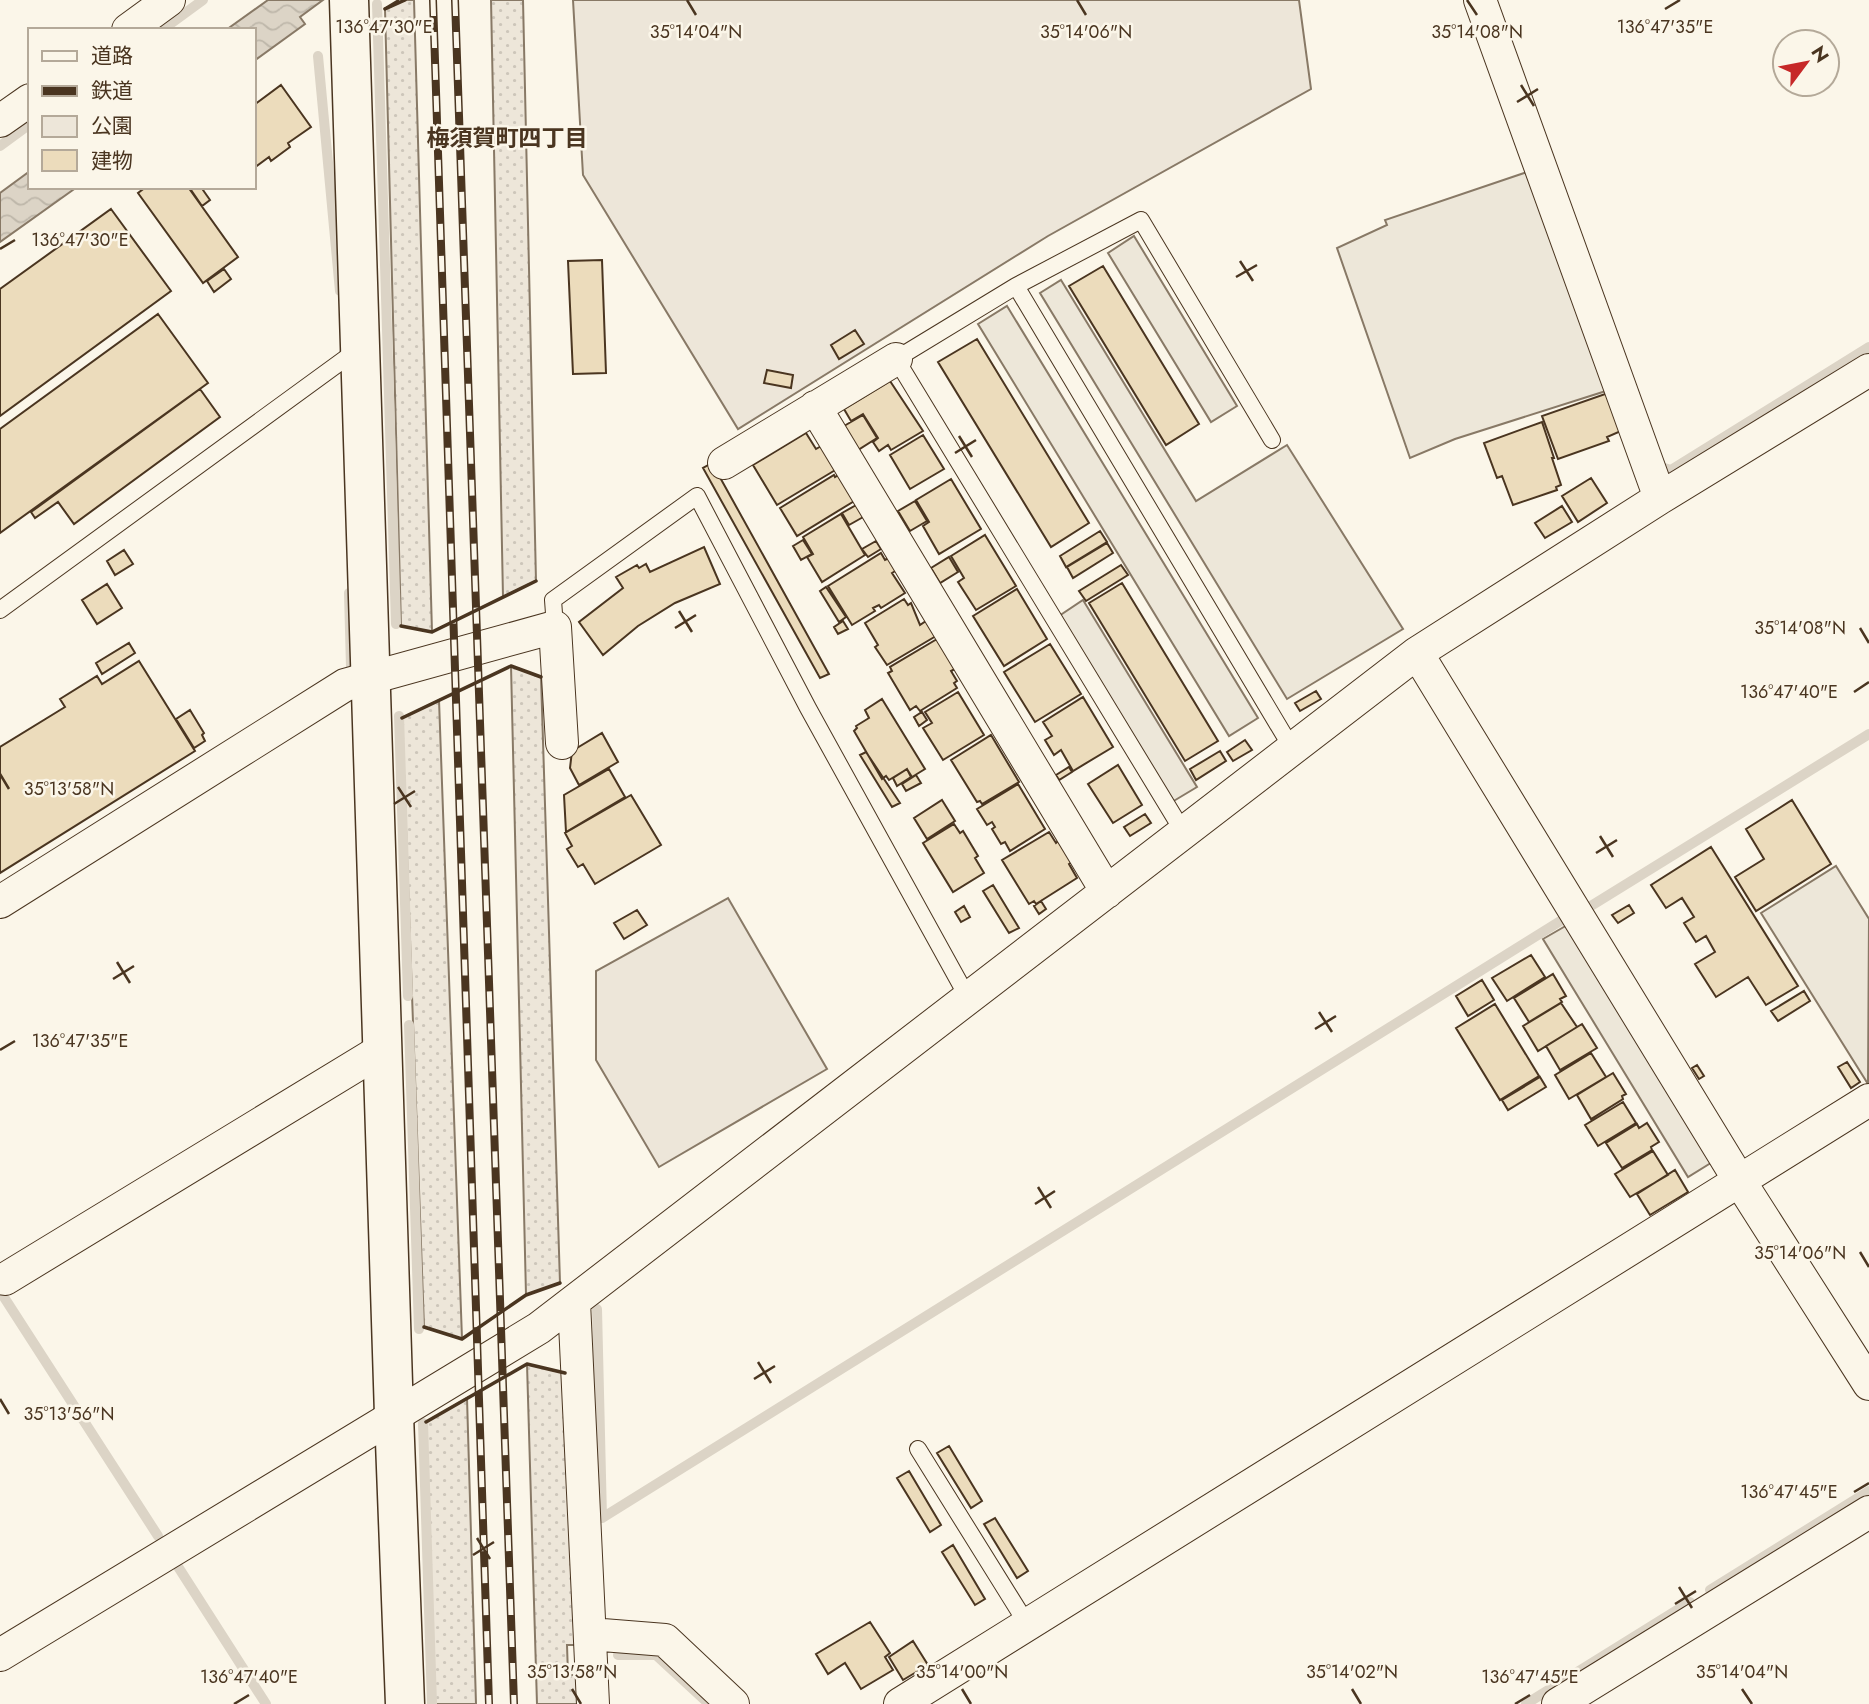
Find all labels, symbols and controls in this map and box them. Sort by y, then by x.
text: 136°47'30"E [335,14,433,40]
text: 136°47'35"E [1617,14,1713,40]
text: 35°14'04"N [650,19,742,45]
text: 35°14'06"N [1040,19,1132,45]
text: 35°14'08"N [1431,19,1523,45]
legend [28,28,256,189]
north arrow [1771,28,1841,98]
text: 道路 [91,41,133,71]
text: N [1805,41,1835,68]
text: 鉄道 [91,76,133,106]
text: 公園 [91,111,133,141]
district label: 梅須賀町四丁目 [427,121,588,155]
text: 建物 [91,146,133,176]
text: 136°47'30"E [31,227,129,253]
text: 35°14'08"N [1754,615,1846,641]
text: 136°47'40"E [1740,679,1838,705]
text: 35°13'58"N [24,776,114,802]
text: 136°47'35"E [32,1028,128,1054]
text: 35°14'06"N [1754,1240,1846,1266]
text: 35°13'56"N [24,1401,114,1427]
text: 136°47'45"E [1740,1479,1838,1505]
text: 35°13'58"N [527,1659,617,1685]
text: 35°14'00"N [916,1659,1008,1685]
text: 35°14'02"N [1306,1659,1398,1685]
text: 35°14'04"N [1696,1659,1788,1685]
text: 136°47'40"E [200,1664,298,1690]
text: 136°47'45"E [1481,1664,1579,1690]

